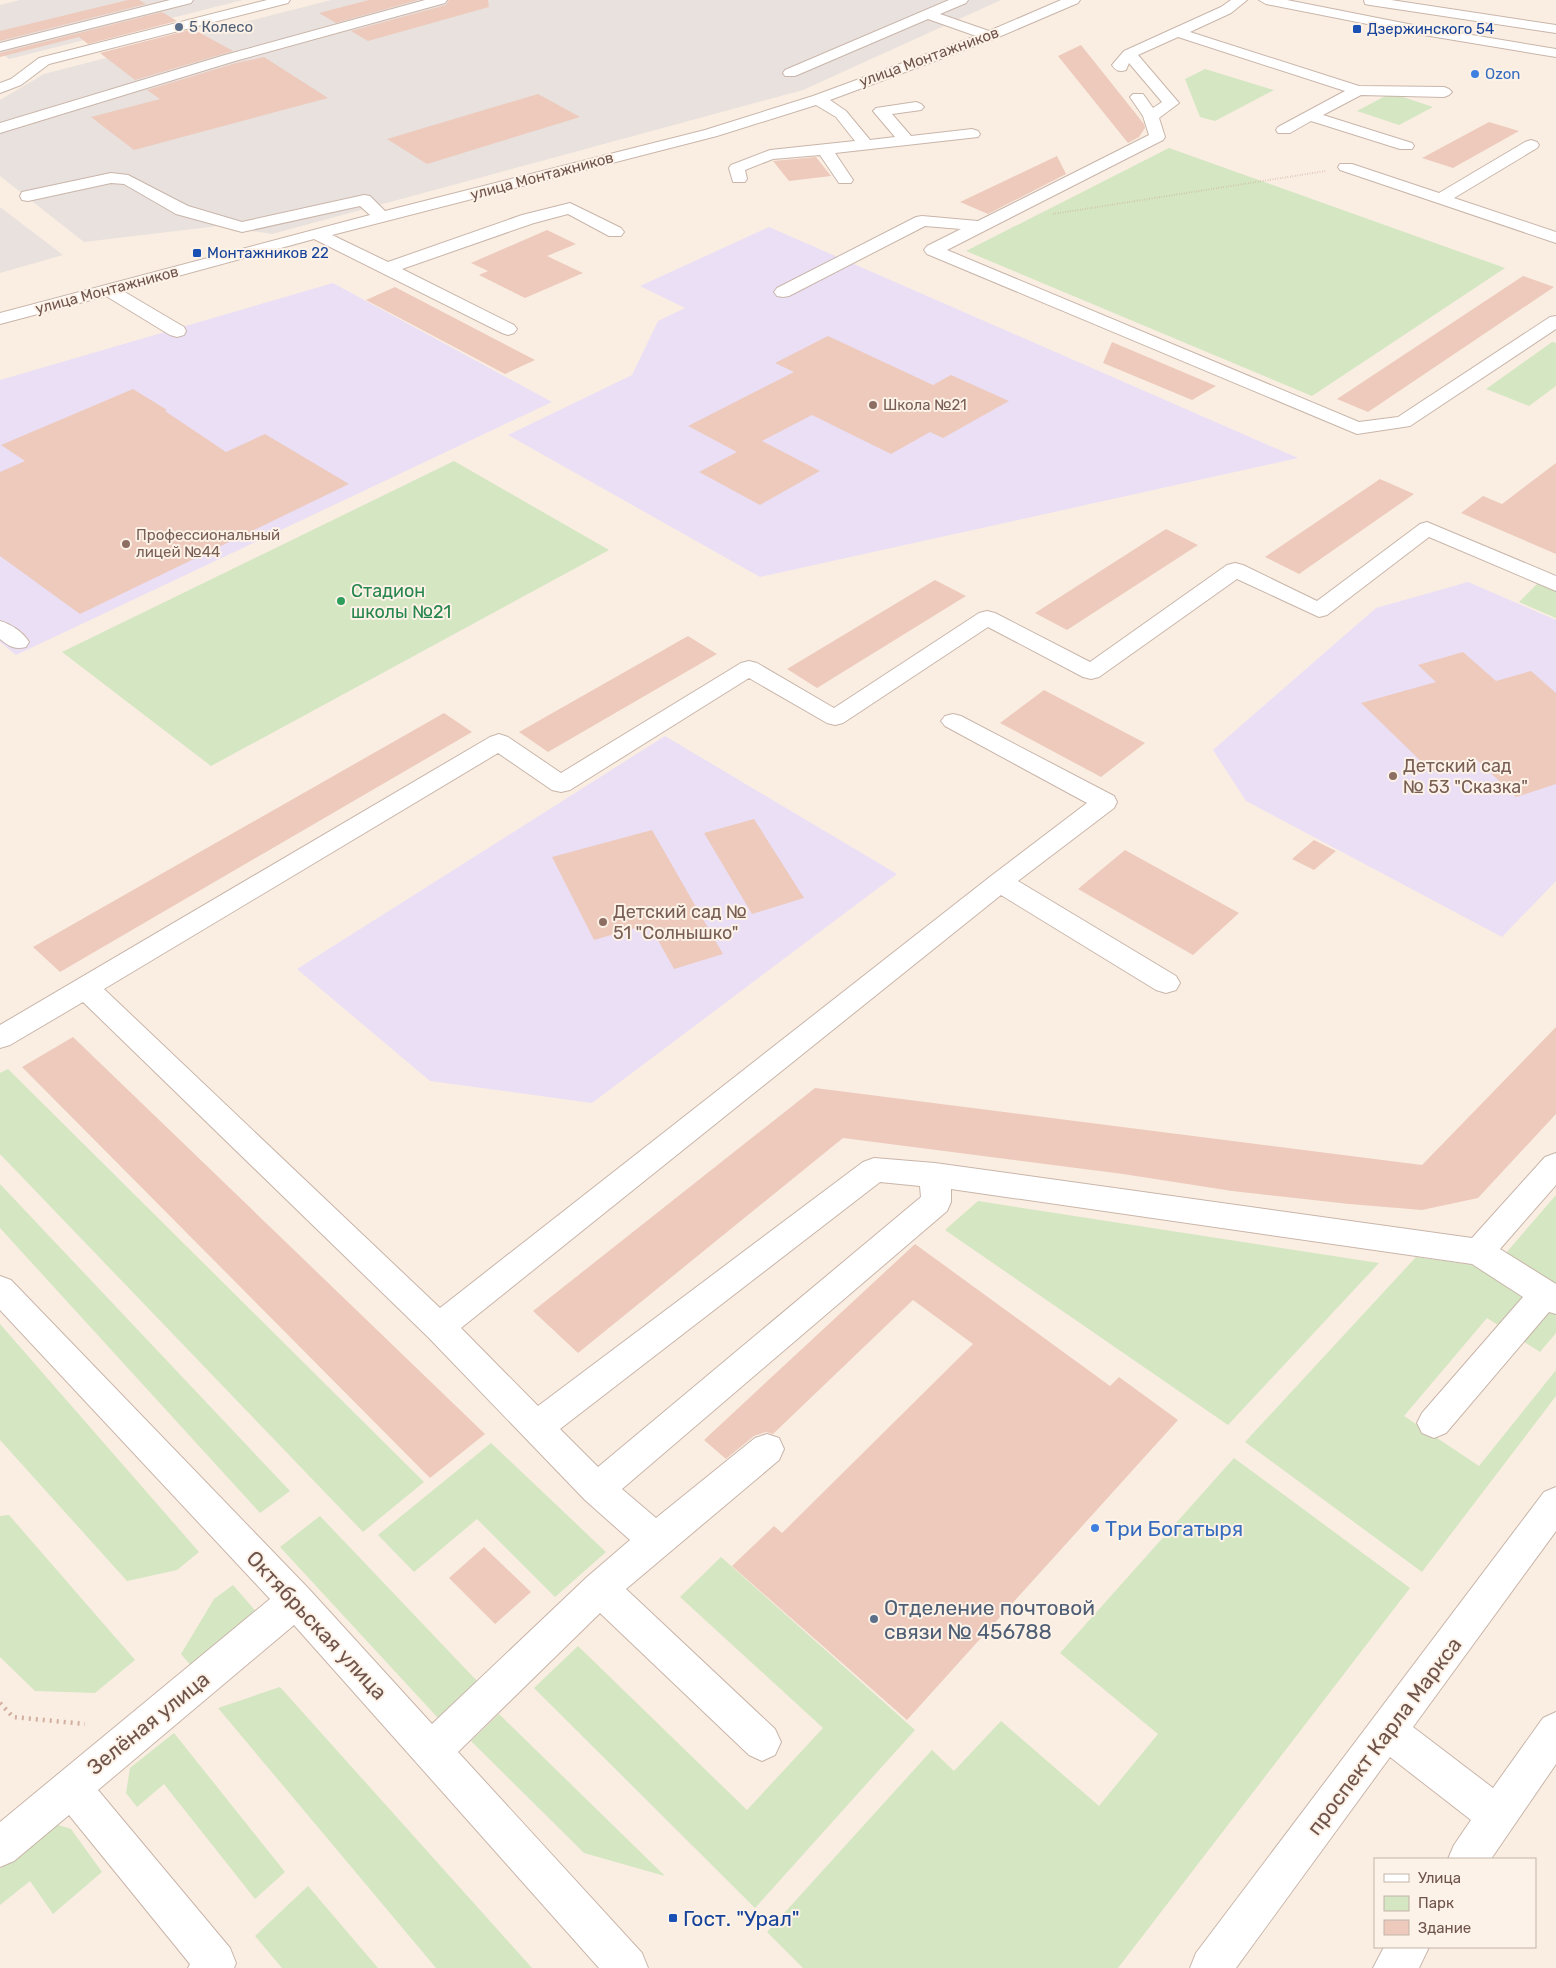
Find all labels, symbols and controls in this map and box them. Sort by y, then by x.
place label: 5 Колесо [189,18,253,36]
place label: Дзержинского 54 [1367,20,1494,38]
marker: 5 Колесо [173,21,185,33]
street label: улица Монтажников [857,23,1001,91]
marker: Дзержинского 54 [1351,23,1363,35]
place label: Ozon [1485,65,1520,83]
marker: Ozon [1469,68,1481,80]
street label: улица Монтажников [468,148,616,204]
place label: Монтажников 22 [207,244,329,262]
marker: Монтажников 22 [191,247,203,259]
street label: улица Монтажников [33,262,181,318]
place label: Школа №21 [883,396,967,414]
marker: Школа №21 [867,399,879,411]
place label: Профессиональный лицей №44 [136,526,280,561]
marker: Профессиональный лицей №44 [120,538,132,550]
place label: Стадион школы №21 [351,580,451,623]
marker: Стадион школы №21 [335,595,347,607]
place label: Детский сад № 53 "Сказка" [1403,755,1528,798]
marker: Детский сад № 53 "Сказка" [1387,770,1399,782]
place label: Детский сад № 51 "Солнышко" [613,901,747,944]
marker: Детский сад № 51 "Солнышко" [597,916,609,928]
place label: Три Богатыря [1105,1516,1243,1541]
marker: Три Богатыря [1089,1522,1101,1534]
street label: Октябрьская улица [242,1545,392,1705]
place label: Отделение почтовой связи № 456788 [884,1595,1095,1644]
marker: Отделение почтовой связи № 456788 [868,1613,880,1625]
street label: проспект Карла Маркса [1302,1632,1466,1840]
street label: Зелёная улица [82,1666,214,1780]
legend [1374,1858,1536,1948]
text: Улица [1418,1869,1461,1887]
text: Парк [1418,1894,1454,1912]
place label: Гост. "Урал" [683,1906,800,1931]
marker: Гост. "Урал" [667,1912,679,1924]
text: Здание [1418,1919,1471,1937]

